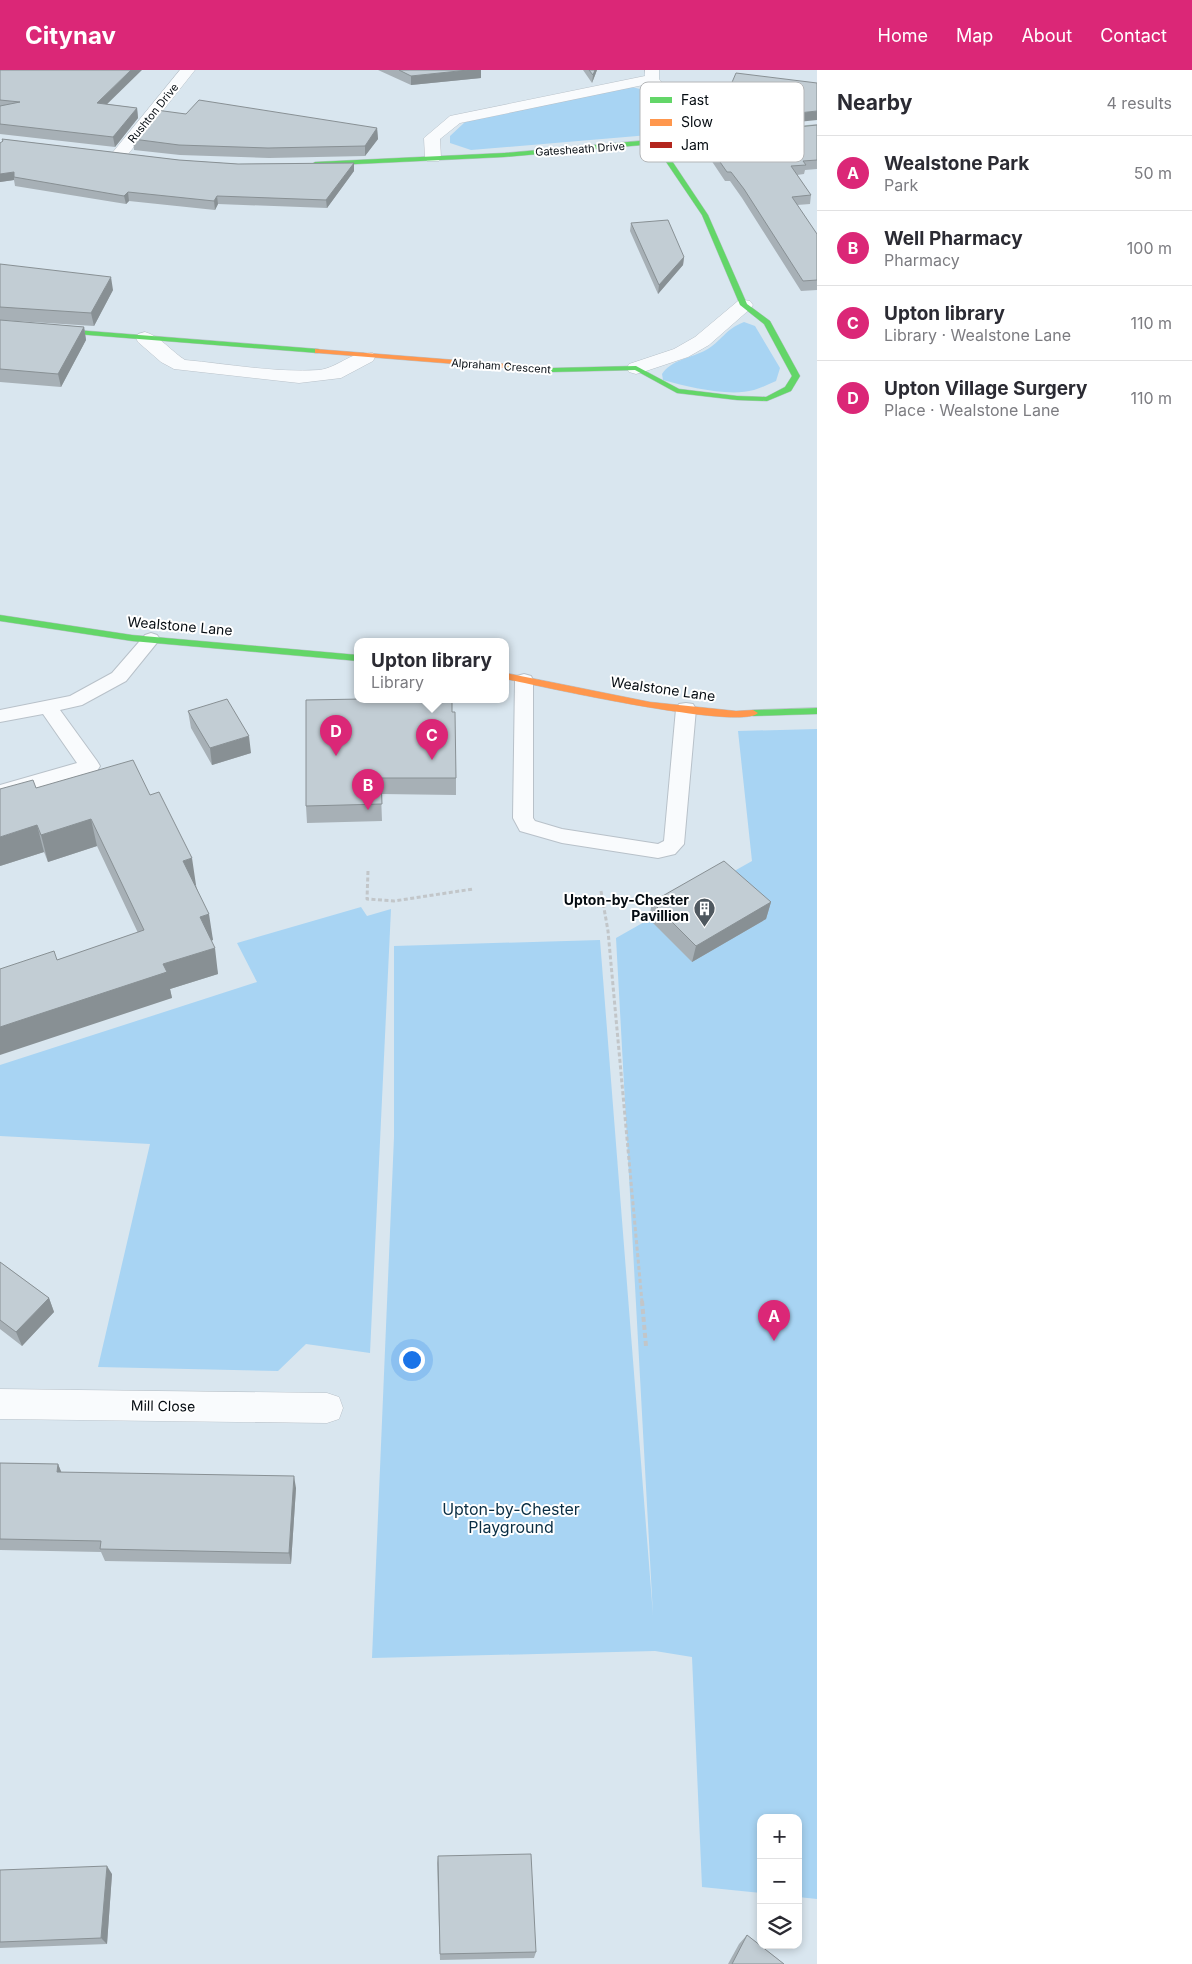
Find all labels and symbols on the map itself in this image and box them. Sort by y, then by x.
street label: Rushton Drive [125,80,181,146]
legend [640,82,804,162]
text: Fast [681,91,709,108]
text: Slow [681,113,713,130]
text: Jam [681,136,709,153]
street label: Gatesheath Drive [535,139,625,159]
street label: Alpraham Crescent [451,356,552,376]
street label: Wealstone Lane [127,612,233,639]
street label: Wealstone Lane [610,673,716,704]
pin: D [320,715,352,756]
pin: C [416,719,448,760]
pin: B [352,769,384,810]
place label: Upton-by-Chester Pavillion [564,891,689,924]
building icon: Upton-by-Chester Pavillion [693,896,717,927]
pin: A [758,1300,790,1341]
your location [399,1347,425,1373]
street label: Mill Close [131,1396,195,1415]
park label: Upton-by-Chester Playground [442,1499,580,1537]

